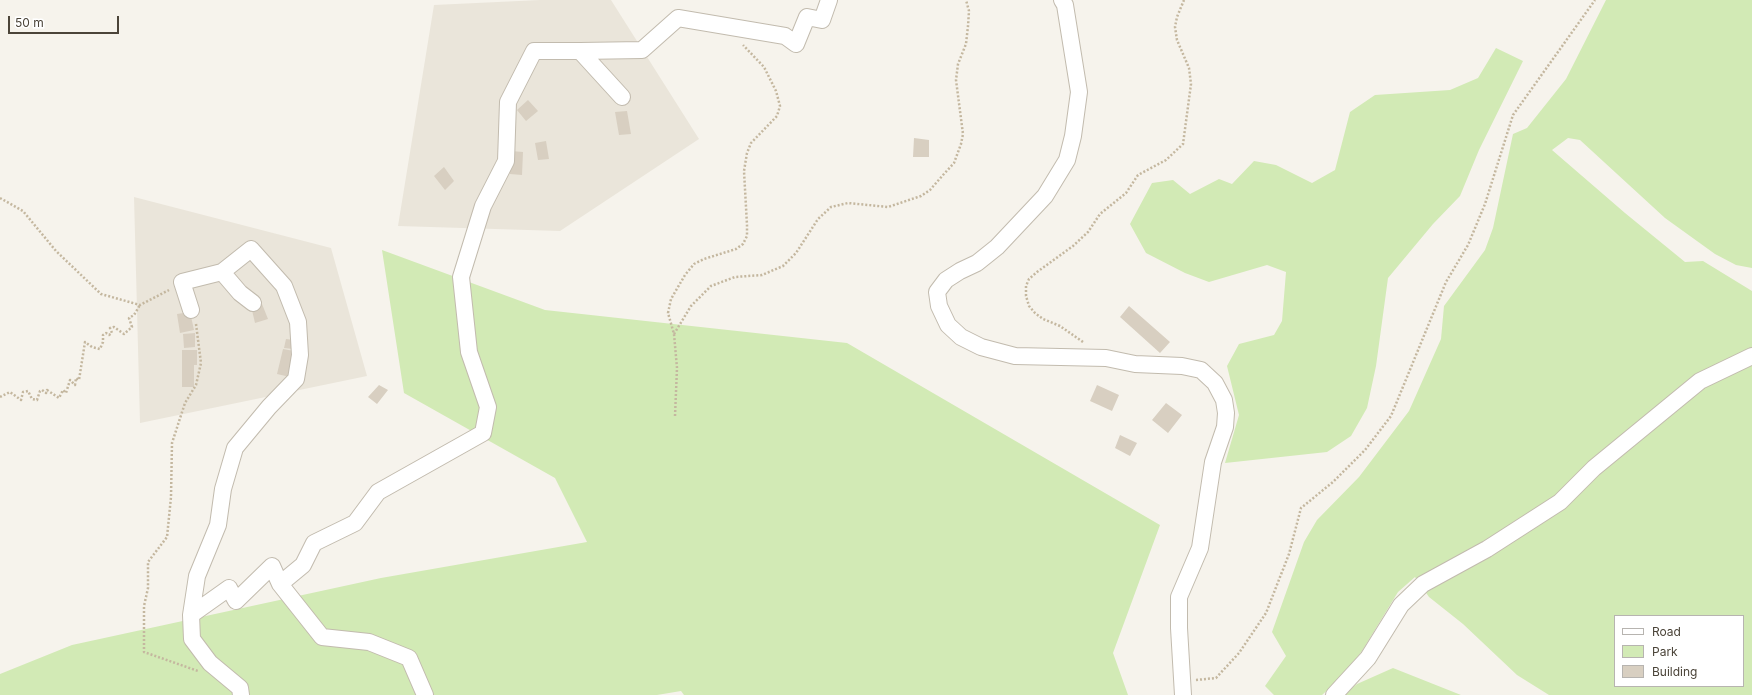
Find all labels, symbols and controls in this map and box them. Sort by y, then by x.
scale bar [10,8,121,34]
text: 50 m [15,15,44,30]
legend [1614,615,1744,687]
text: Road [1652,624,1681,639]
text: Park [1652,644,1678,659]
text: Building [1652,664,1697,679]

